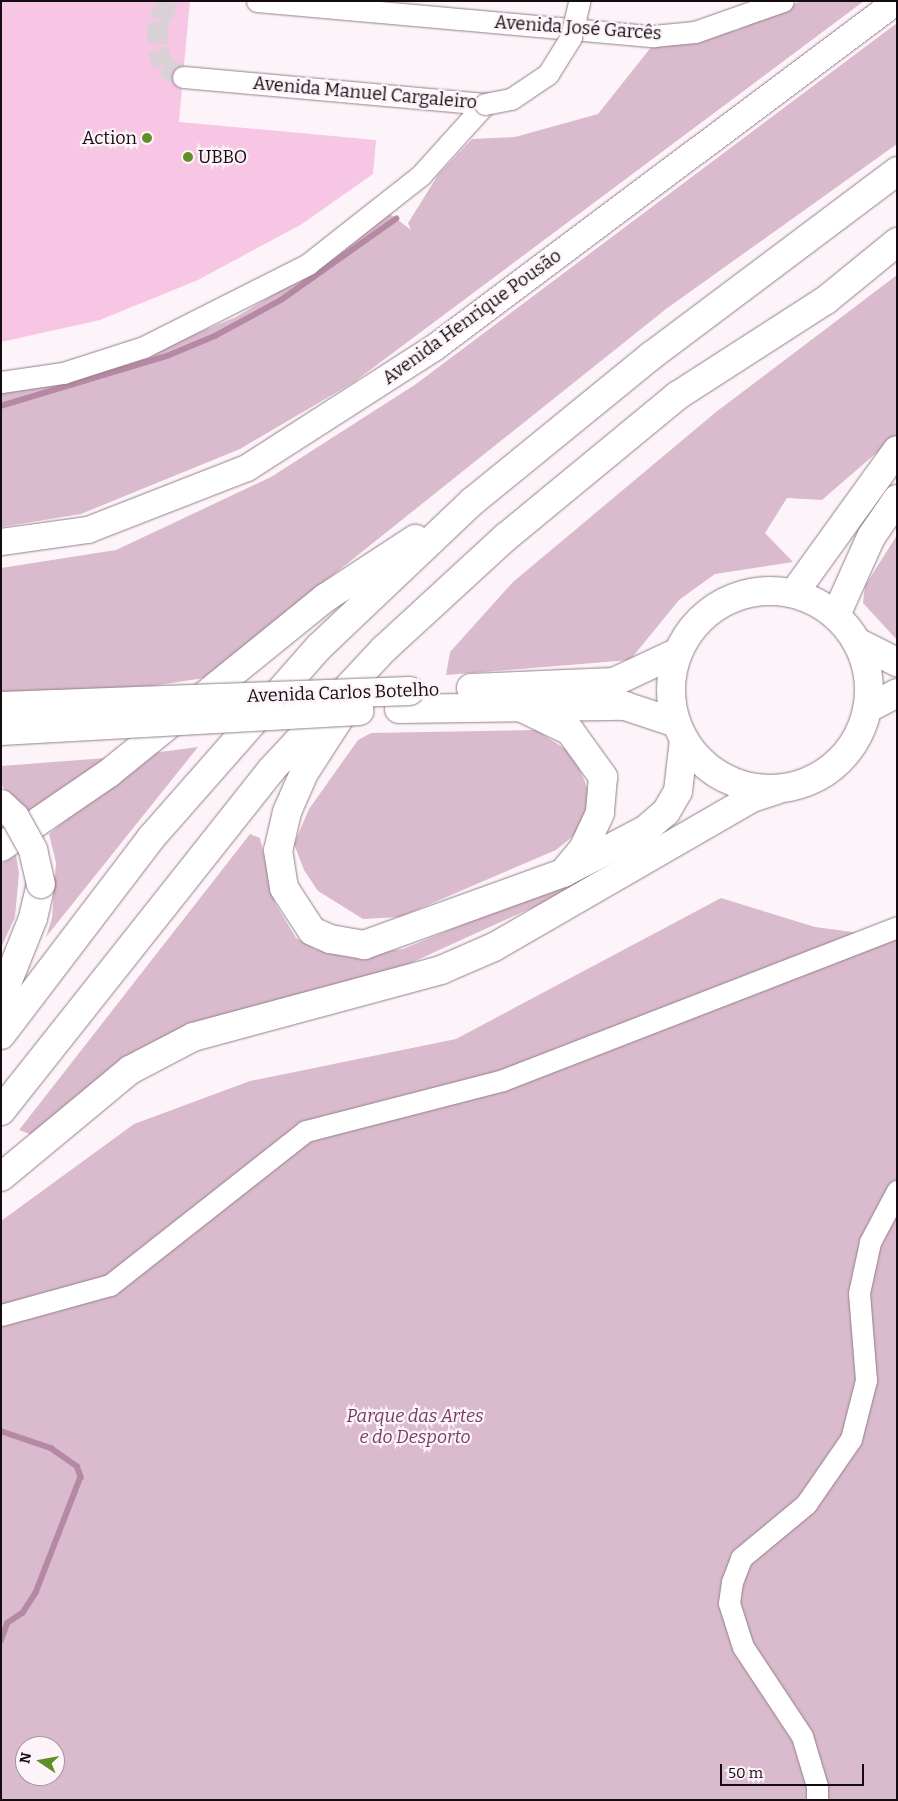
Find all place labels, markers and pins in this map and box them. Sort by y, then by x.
place label: Action [82,127,137,149]
marker: Action [141,132,153,144]
place label: UBBO [198,146,247,168]
marker: UBBO [182,151,194,163]

